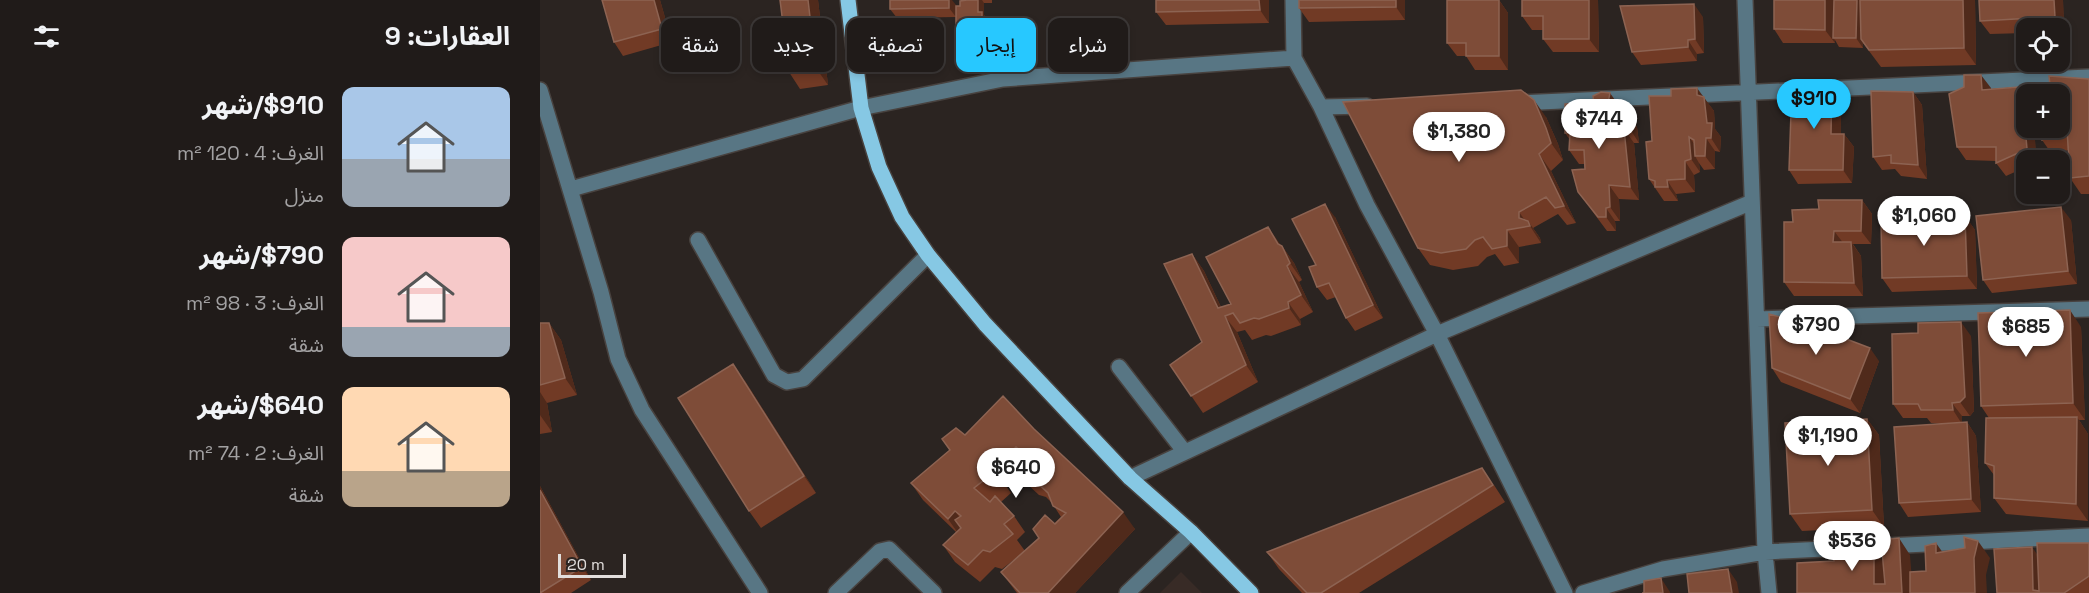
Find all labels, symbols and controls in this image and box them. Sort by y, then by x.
chip: شقة [661,18,740,72]
chip: جديد [752,18,835,72]
chip: تصفية [847,18,944,72]
chip: إيجار [956,18,1036,72]
chip: شراء [1048,18,1128,72]
map controls [2016,18,2070,204]
button: locate [2016,18,2070,72]
text: العقارات: 9 [385,19,510,53]
icon: filters [30,20,63,53]
pin: $910 [1778,79,1850,130]
button: + [2016,84,2070,138]
text: $910 [1791,85,1837,111]
text: $910/شهر [202,88,324,122]
pin: $744 [1563,99,1635,150]
text: $744 [1575,105,1623,131]
icon: home [390,111,462,183]
pin: $1,380 [1410,112,1508,163]
text: $1,380 [1427,118,1491,144]
text: الغرف: 4 · 120 m² [177,140,324,166]
button: − [2016,150,2070,204]
text: منزل [285,182,324,208]
pin: $1,060 [1875,196,1973,247]
text: $1,060 [1891,202,1957,228]
text: $790/شهر [200,238,324,272]
icon: home [390,261,462,333]
text: الغرف: 3 · 98 m² [186,290,324,316]
pin: $790 [1780,305,1852,356]
pin: $685 [1990,307,2062,358]
text: $790 [1792,311,1840,337]
text: $685 [2002,313,2050,339]
text: شقة [289,332,324,358]
text: $640/شهر [197,388,324,422]
icon: home [390,411,462,483]
pin: $1,190 [1779,416,1877,467]
text: $1,190 [1798,422,1858,448]
text: الغرف: 2 · 74 m² [188,440,324,466]
pin: $640 [980,448,1052,499]
text: $640 [991,454,1041,480]
text: شقة [289,482,324,508]
pin: $536 [1816,521,1888,572]
text: $536 [1828,527,1876,553]
scale bar [558,551,626,578]
text: 20 m [567,554,605,575]

